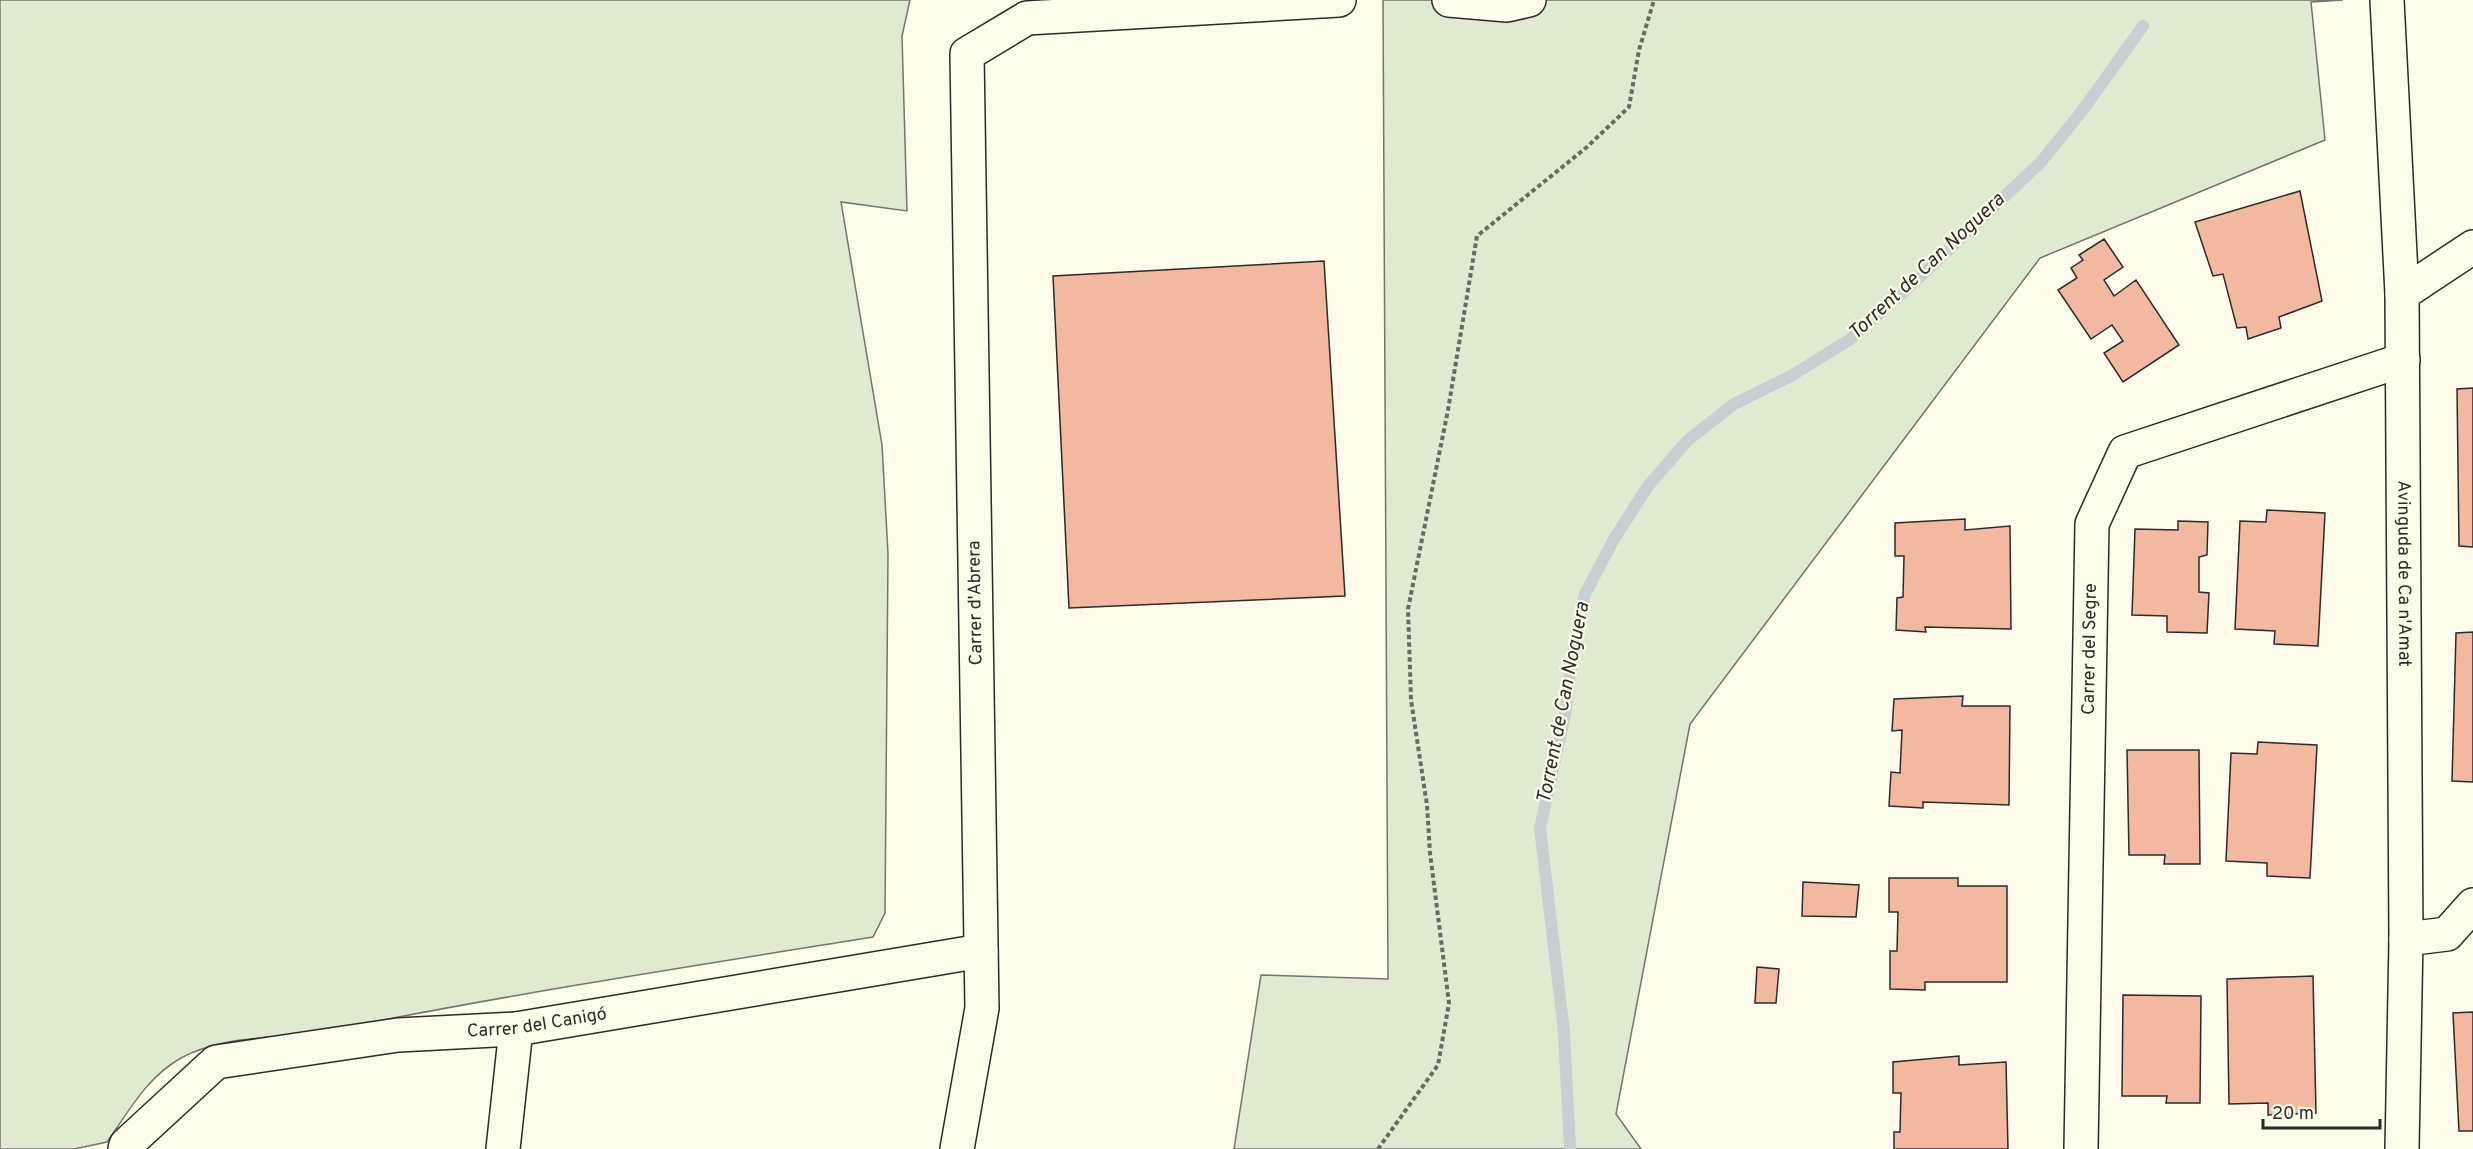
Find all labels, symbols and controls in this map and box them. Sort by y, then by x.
water label: Torrent de Can Noguera [1843,187,2011,346]
street label: Avinguda de Ca n'Amat [2392,480,2416,667]
street label: Carrer d'Abrera [963,540,989,666]
street label: Carrer del Segre [2077,583,2102,715]
water label: Torrent de Can Noguera [1532,599,1596,806]
street label: Carrer del Canigó [466,1002,608,1043]
scale bar [2263,1092,2380,1130]
text: 20 m [2272,1103,2314,1126]

